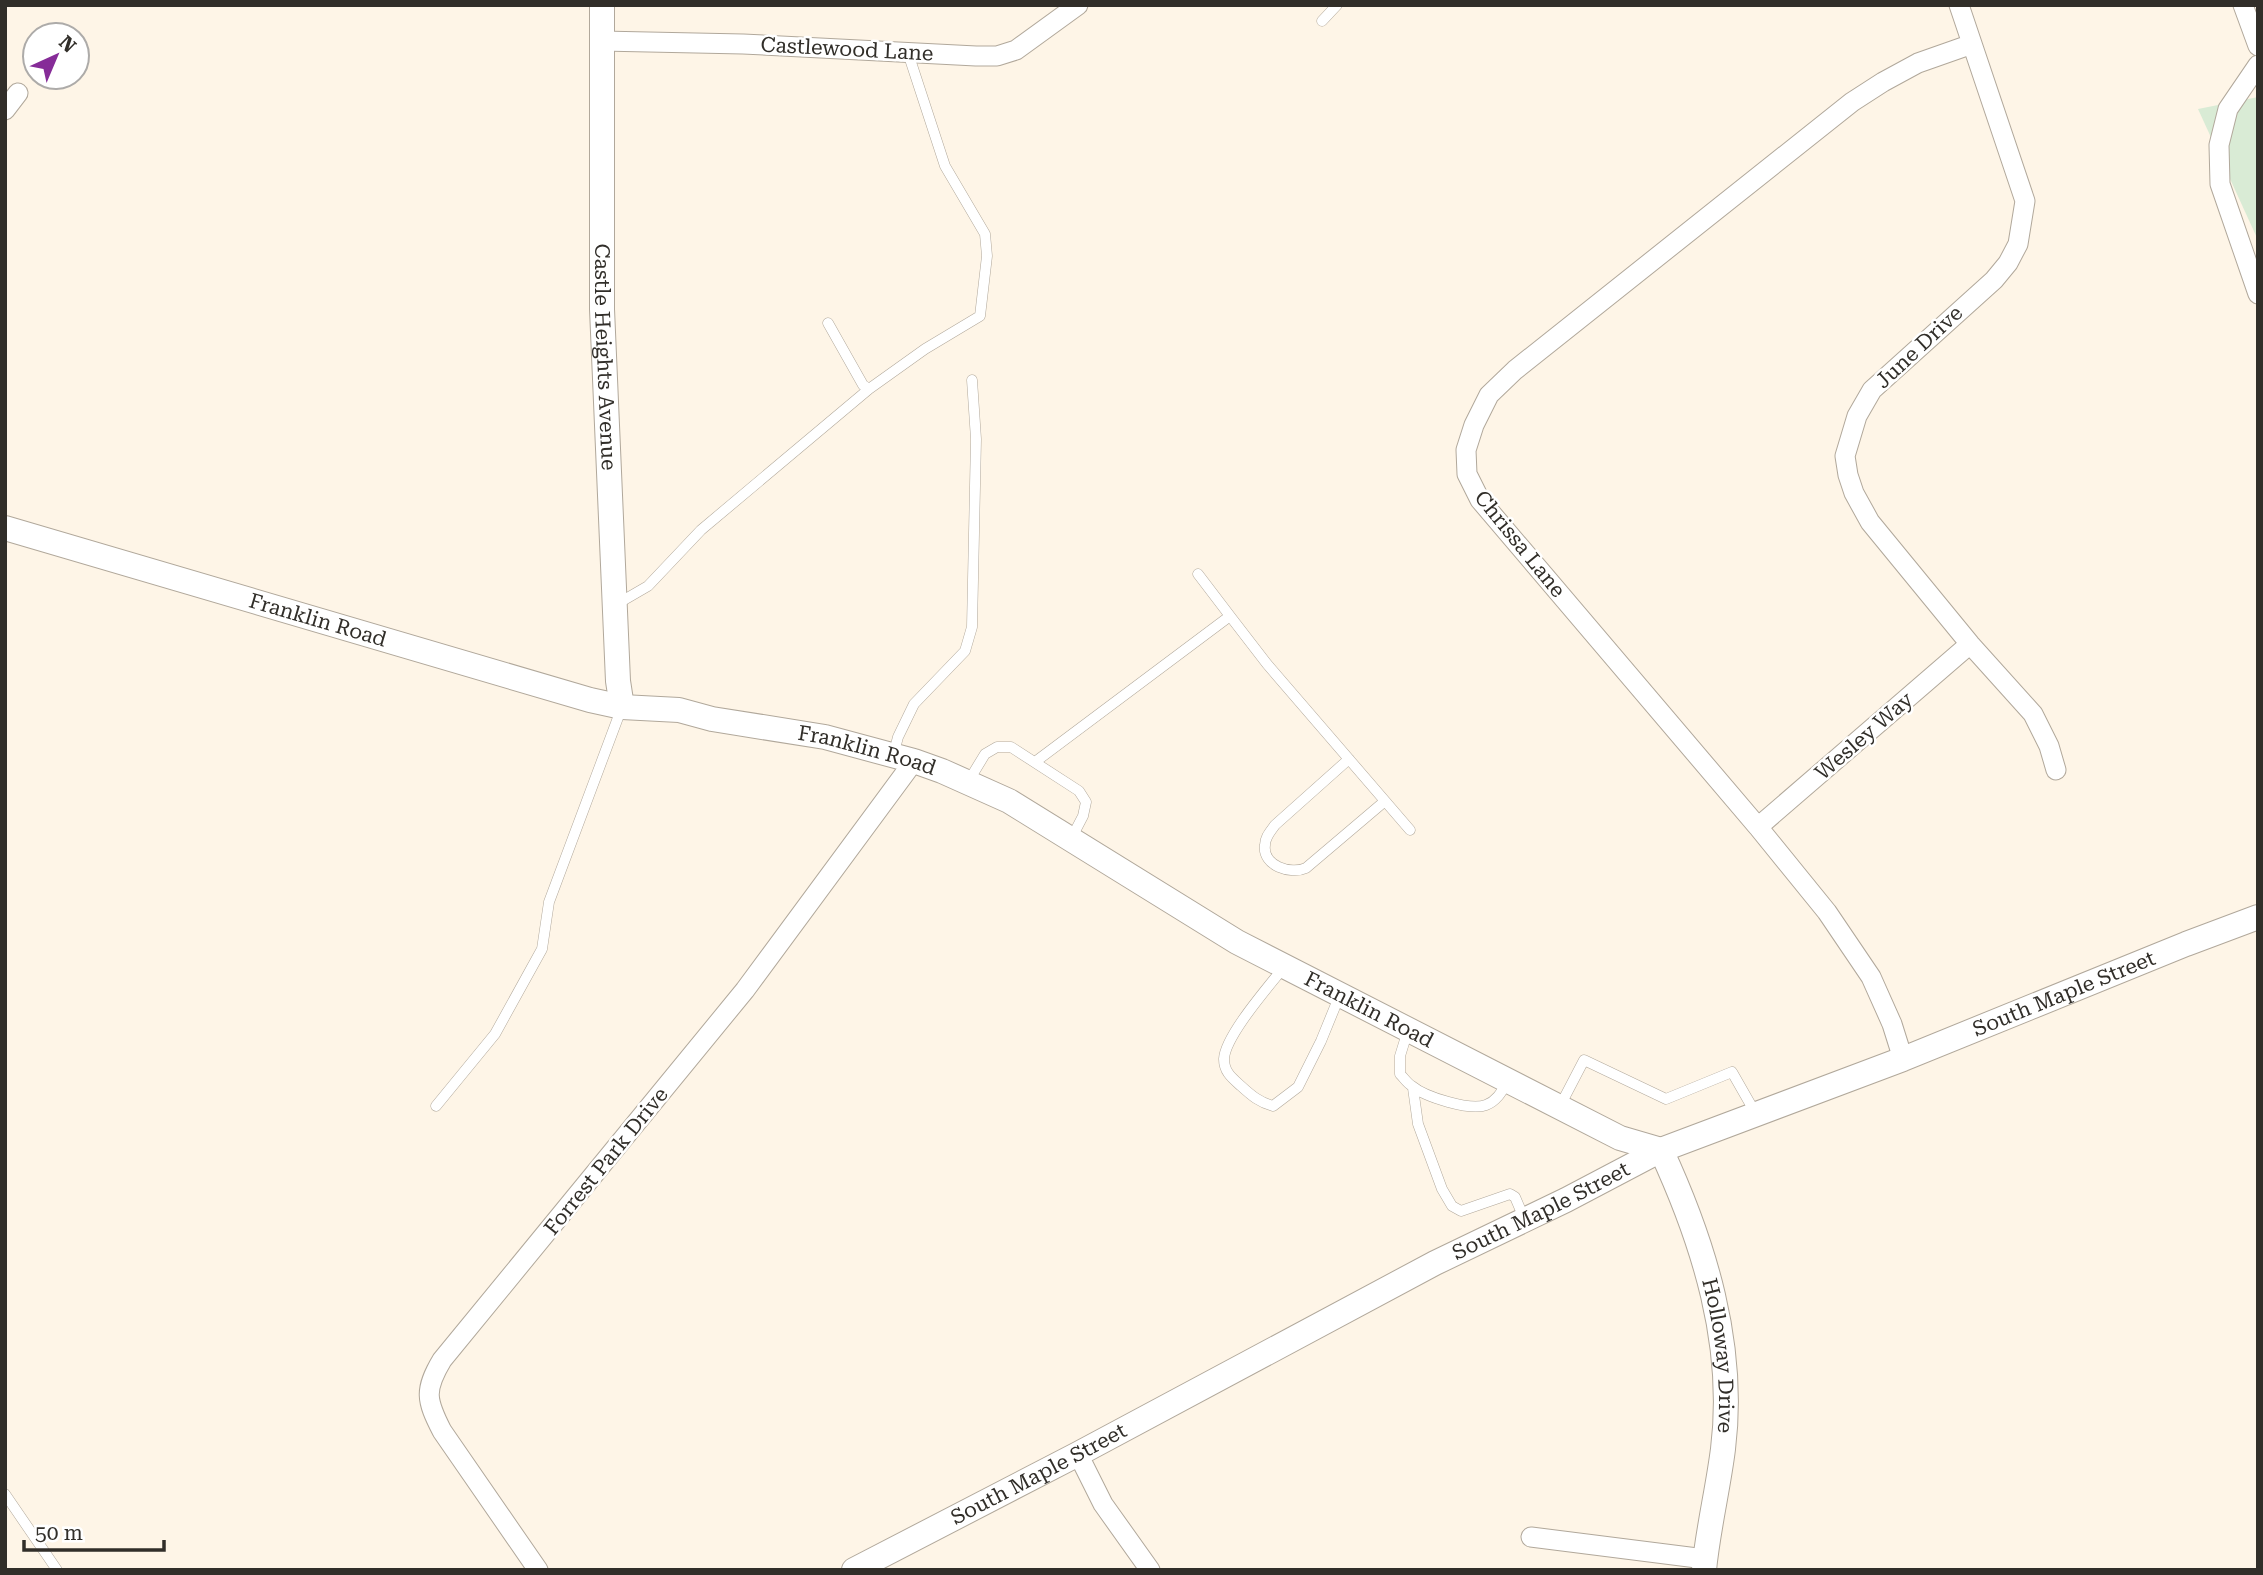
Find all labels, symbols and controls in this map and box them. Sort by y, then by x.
north arrow [21,21,91,91]
text: N [54,31,81,58]
street label: Castlewood Lane [760,32,934,66]
street label: Castle Heights Avenue [590,243,621,471]
street label: June Drive [1871,301,1967,393]
street label: Chrissa Lane [1470,486,1570,602]
street label: Franklin Road [246,588,390,652]
street label: Wesley Way [1810,687,1918,785]
street label: Franklin Road [796,721,940,780]
street label: South Maple Street [1969,946,2159,1041]
street label: Franklin Road [1300,967,1438,1053]
street label: Forrest Park Drive [539,1082,673,1240]
street label: South Maple Street [1448,1157,1634,1265]
street label: Holloway Drive [1697,1276,1738,1434]
street label: South Maple Street [947,1418,1131,1530]
scale bar [24,1508,164,1552]
text: 50 m [35,1521,83,1545]

